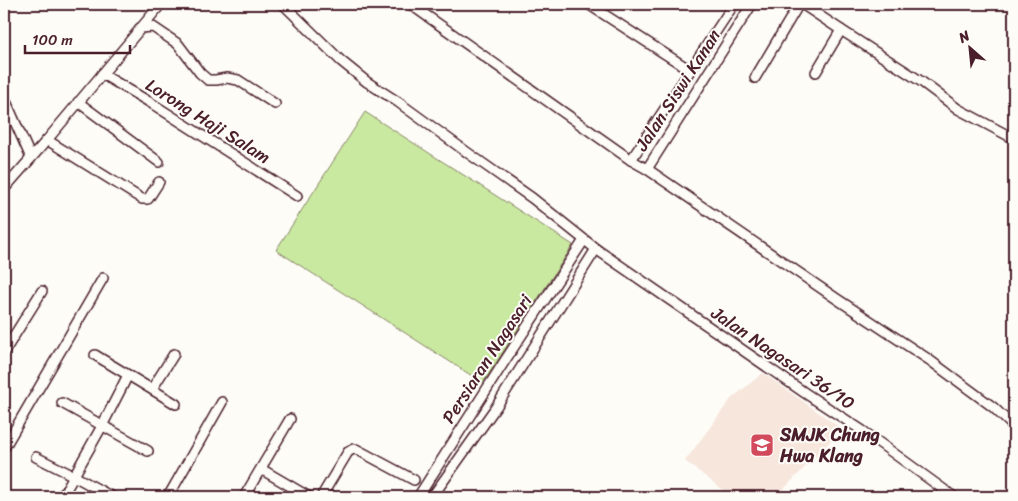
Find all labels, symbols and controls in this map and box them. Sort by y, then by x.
scale bar [25,22,130,54]
street label: Jalan Siswi Kanan [626,22,730,158]
north arrow [946,22,996,72]
text: N [953,23,975,51]
text: 100 m [32,27,73,53]
street label: Lorong Haji Salam [139,70,277,173]
street label: Persiaran Nagasari [433,287,542,430]
street label: Jalan Nagasari 36/10 [703,297,862,418]
place label: SMJK Chung Hwa Klang [779,419,880,472]
school or university icon: SMJK Chung Hwa Klang [749,432,775,458]

